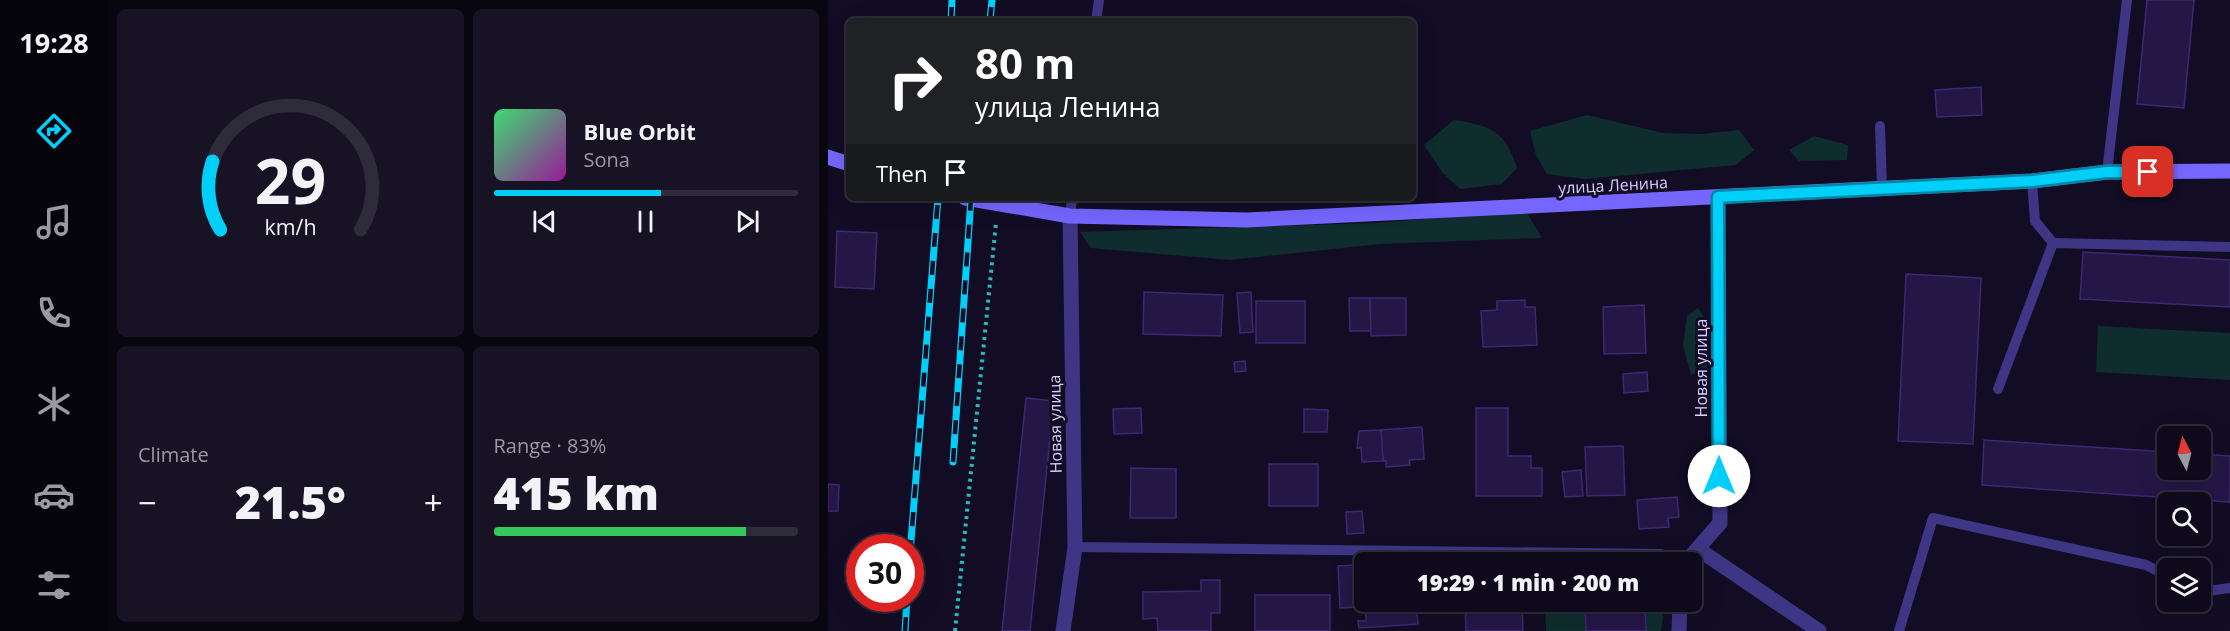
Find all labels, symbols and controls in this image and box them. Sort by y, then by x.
text: 19:28 [19,24,89,61]
text: 80 m [975,34,1075,91]
icon: right [876,42,954,120]
text: улица Ленина [975,88,1161,125]
icon: directions [33,110,75,152]
text: Blue Orbit [584,116,696,146]
text: 29 [255,137,326,222]
text: Sona [584,146,630,173]
pin [2122,146,2173,197]
icon: arrive [2131,155,2164,188]
icon: arrive [939,156,972,189]
text: Then [876,158,927,188]
street label: улица Ленина [1558,171,1668,199]
icon: music [33,201,75,243]
icon: previous [528,205,561,238]
icon: pause [629,205,662,238]
icon: next [731,205,764,238]
text: km/h [264,213,316,242]
icon: phone [33,292,75,334]
street label: Новая улица [1690,319,1712,417]
street label: Новая улица [1043,374,1067,474]
icon: climate [33,383,75,425]
north arrow [2157,426,2211,480]
map controls [2157,426,2211,612]
text: Range · 83% [494,432,606,459]
text: Climate [138,441,209,468]
position arrow [1687,444,1751,508]
text: 415 km [494,462,659,523]
text: 21.5° [235,471,346,532]
icon: car [33,474,75,516]
text: − [138,480,157,525]
text: + [424,480,443,525]
button: search [2157,492,2211,546]
speed limit sign: 30 [846,534,924,612]
button: layers [2157,558,2211,612]
icon: filters [33,564,75,606]
text: 19:29 · 1 min · 200 m [1417,567,1639,597]

